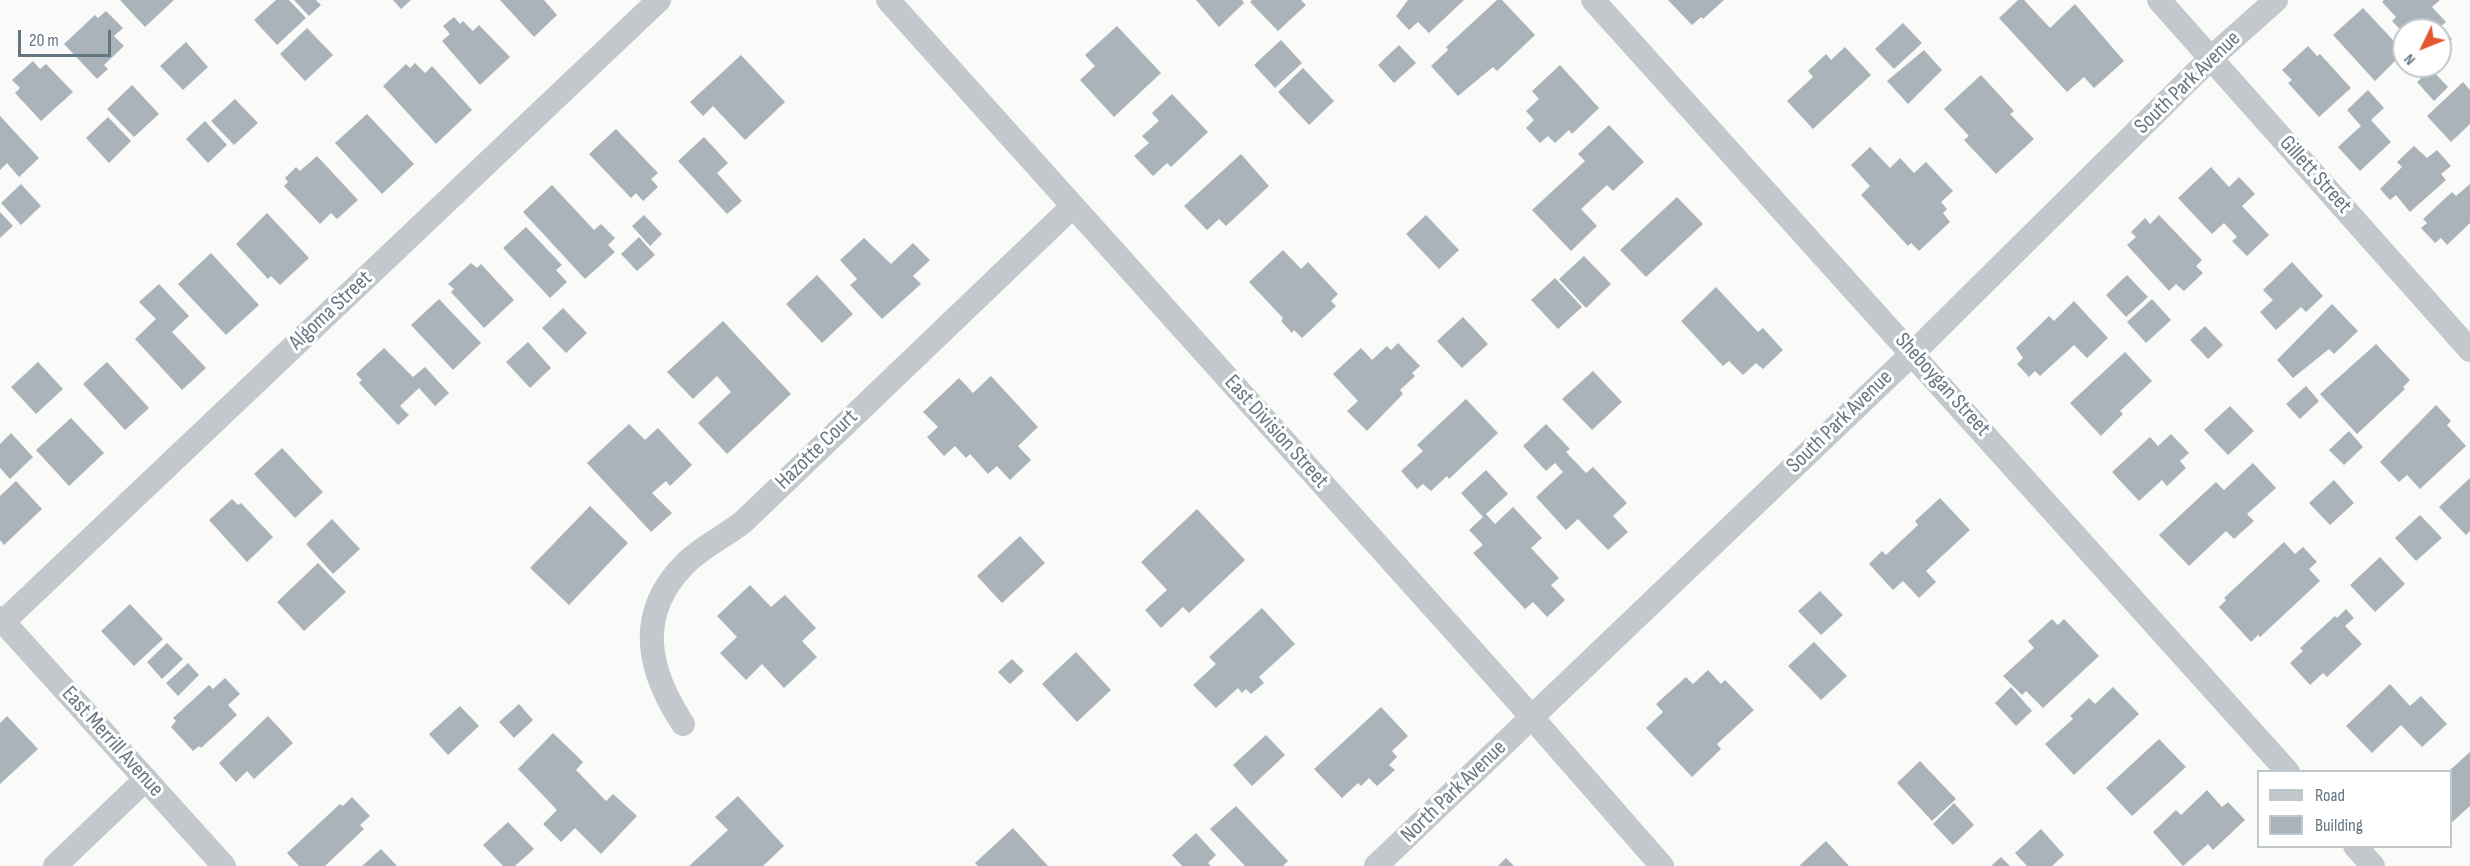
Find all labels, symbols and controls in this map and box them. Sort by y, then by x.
scale bar [21,18,114,56]
north arrow [2392,18,2452,78]
street label: South Park Avenue [2130,26,2246,140]
text: 20 m [29,30,59,51]
text: N [2400,50,2420,69]
street label: Gillett Street [2273,131,2357,219]
street label: Algoma Street [284,266,378,356]
street label: Sheboygan Street [1889,328,1995,442]
street label: South Park Avenue [1782,365,1898,479]
street label: East Division Street [1218,370,1334,494]
street label: Hazotte Court [770,404,864,496]
street label: East Merrill Avenue [56,681,168,803]
street label: North Park Avenue [1396,735,1512,849]
legend [2257,770,2452,848]
text: Road [2315,785,2345,806]
text: Building [2315,815,2363,836]

